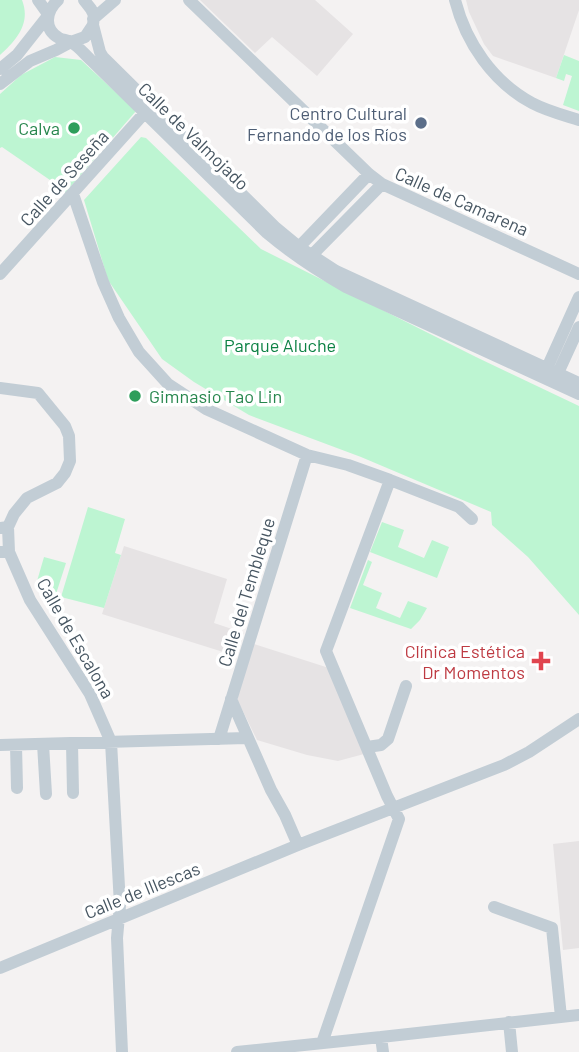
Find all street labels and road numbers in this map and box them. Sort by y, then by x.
street label: Calle de Valmojado [134,78,254,194]
street label: Calle de Seseña [15,125,113,231]
street label: Calle de Camarena [392,162,532,240]
street label: Calle del Tembleque [213,515,279,669]
street label: Calle de Escalona [33,574,119,702]
street label: Calle de Illescas [81,857,203,923]

